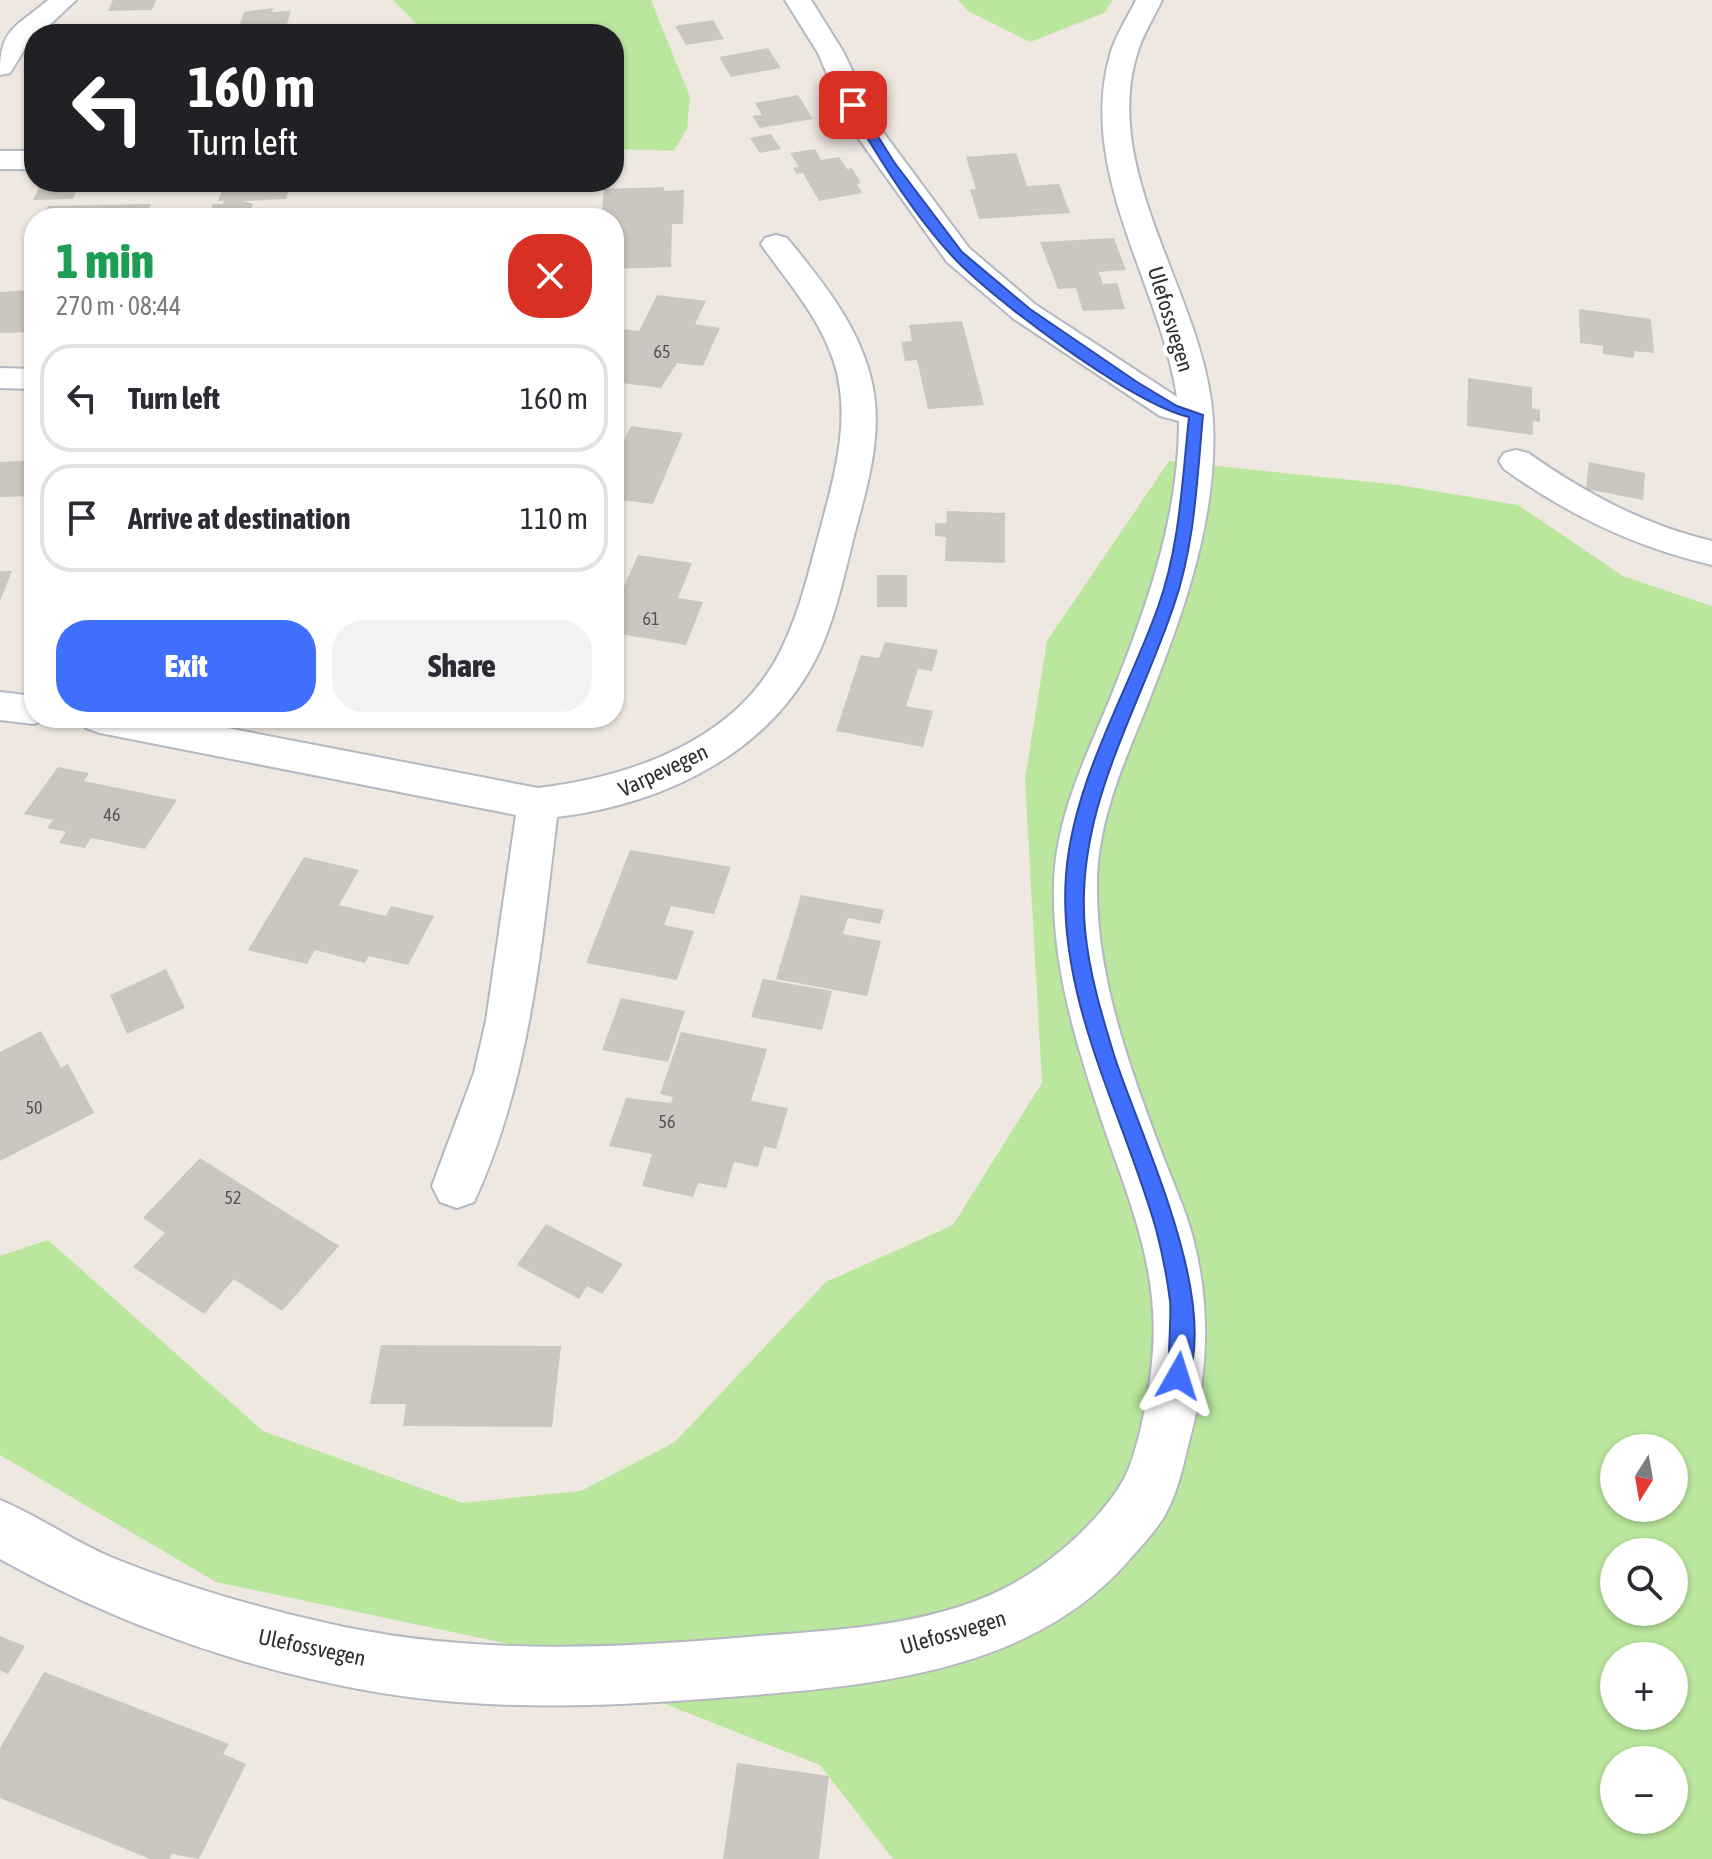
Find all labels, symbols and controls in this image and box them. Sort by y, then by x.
text: 160 m [188,55,315,119]
icon: left [56,56,160,160]
pin [819,71,887,139]
icon: arrive [831,83,875,127]
text: Turn left [188,121,298,163]
text: 1 min [56,233,154,288]
button: close [508,234,592,318]
street label: Ulefossvegen [1143,263,1199,375]
text: 270 m · 08:44 [56,291,181,321]
house number: 65 [654,341,670,362]
icon: left [60,376,104,420]
text: Turn left [128,381,220,415]
text: 160 m [520,381,588,415]
icon: arrive [60,496,104,540]
text: Arrive at destination [128,501,350,535]
text: 110 m [520,501,588,535]
house number: 61 [643,608,659,629]
button: Exit [56,620,316,712]
button: Share [332,620,592,712]
street label: Varpevegen [614,738,712,802]
house number: 46 [104,804,120,825]
house number: 50 [26,1097,42,1118]
house number: 56 [659,1111,675,1132]
house number: 52 [225,1187,241,1208]
position arrow [1136,1334,1220,1418]
north arrow [1600,1434,1688,1522]
map controls [1600,1434,1688,1834]
button: search [1600,1538,1688,1626]
street label: Ulefossvegen [897,1604,1009,1660]
street label: Ulefossvegen [256,1623,368,1671]
button: + [1600,1642,1688,1730]
button: − [1600,1746,1688,1834]

